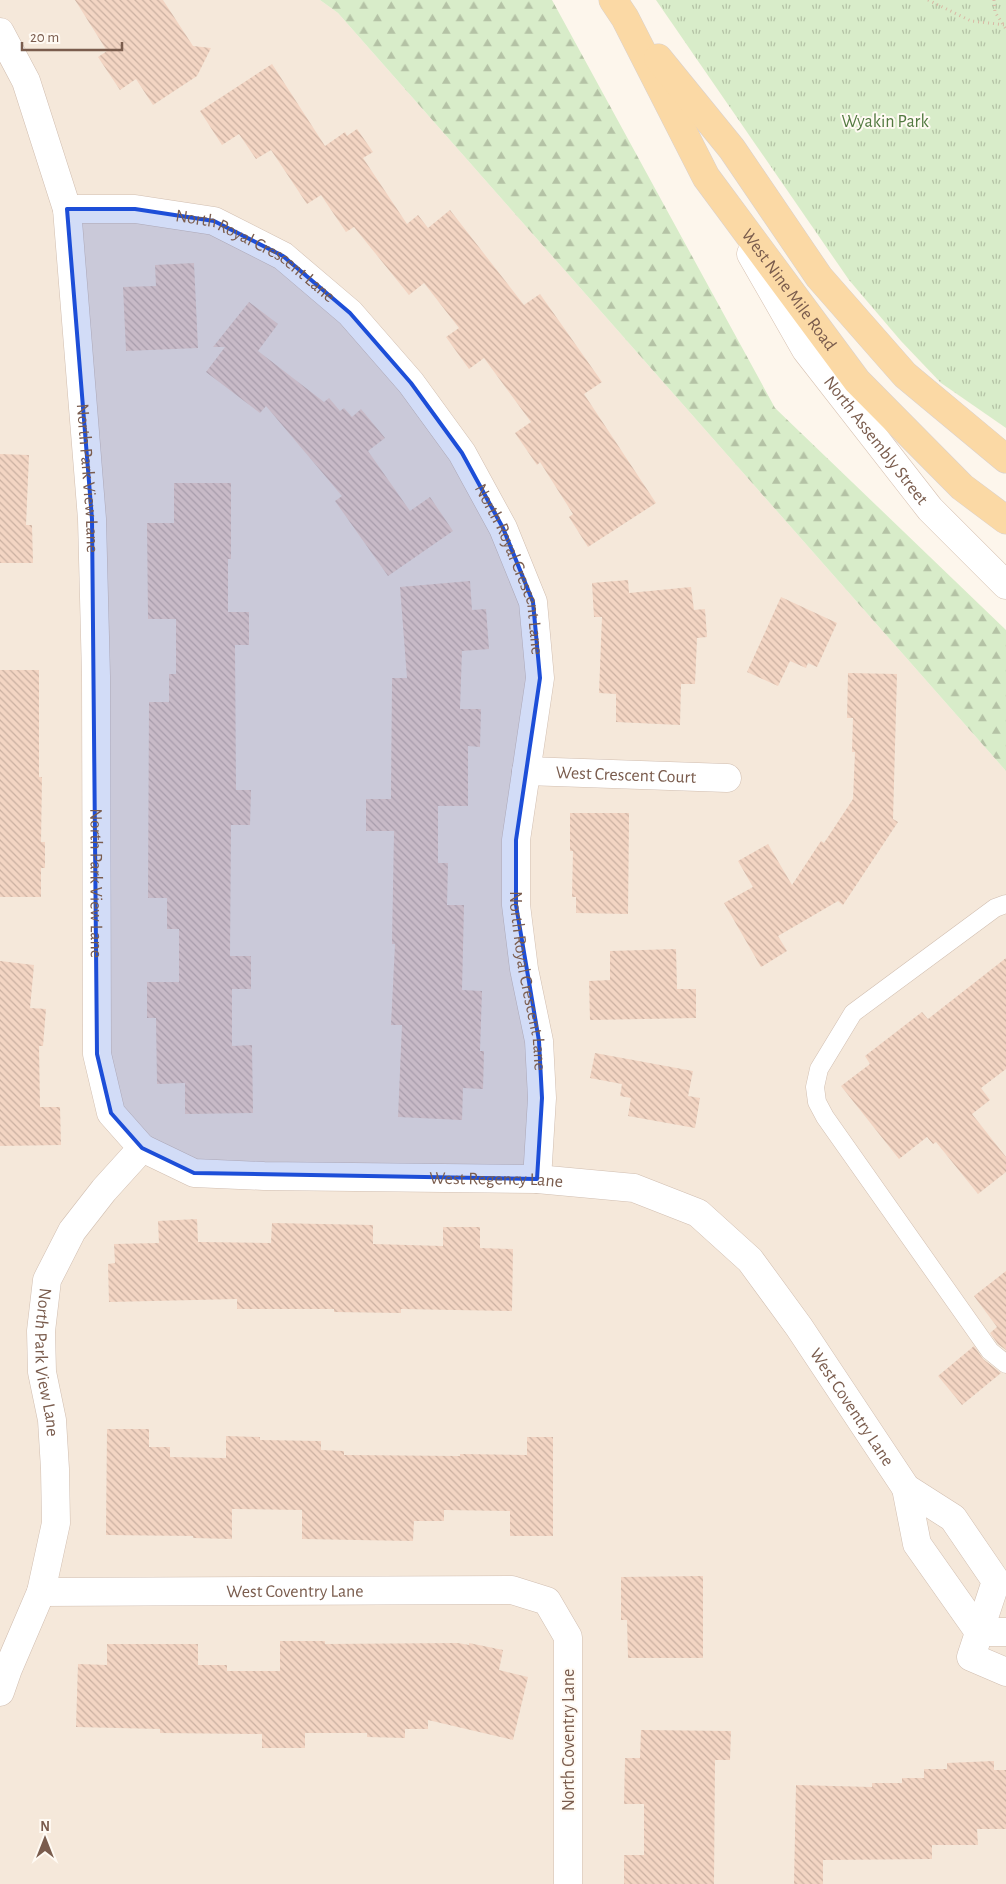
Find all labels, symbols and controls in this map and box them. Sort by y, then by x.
scale bar [22,20,122,52]
text: 20 m [30,30,59,45]
park label: Wyakin Park [841,113,929,131]
street label: North Royal Crescent Lane [174,207,338,306]
street label: West Nine Mile Road [738,226,839,354]
street label: North Assembly Street [820,373,931,509]
street label: North Park View Lane [73,403,101,553]
street label: North Royal Crescent Lane [471,481,546,656]
street label: West Crescent Court [555,764,697,787]
street label: North Park View Lane [86,808,105,958]
street label: North Royal Crescent Lane [506,891,549,1071]
street label: West Regency Lane [429,1170,564,1191]
street label: North Park View Lane [31,1287,61,1437]
street label: West Coventry Lane [806,1345,897,1470]
street label: West Coventry Lane [226,1583,364,1601]
street label: North Coventry Lane [560,1669,578,1811]
north arrow [20,1814,70,1864]
text: N [40,1820,50,1834]

